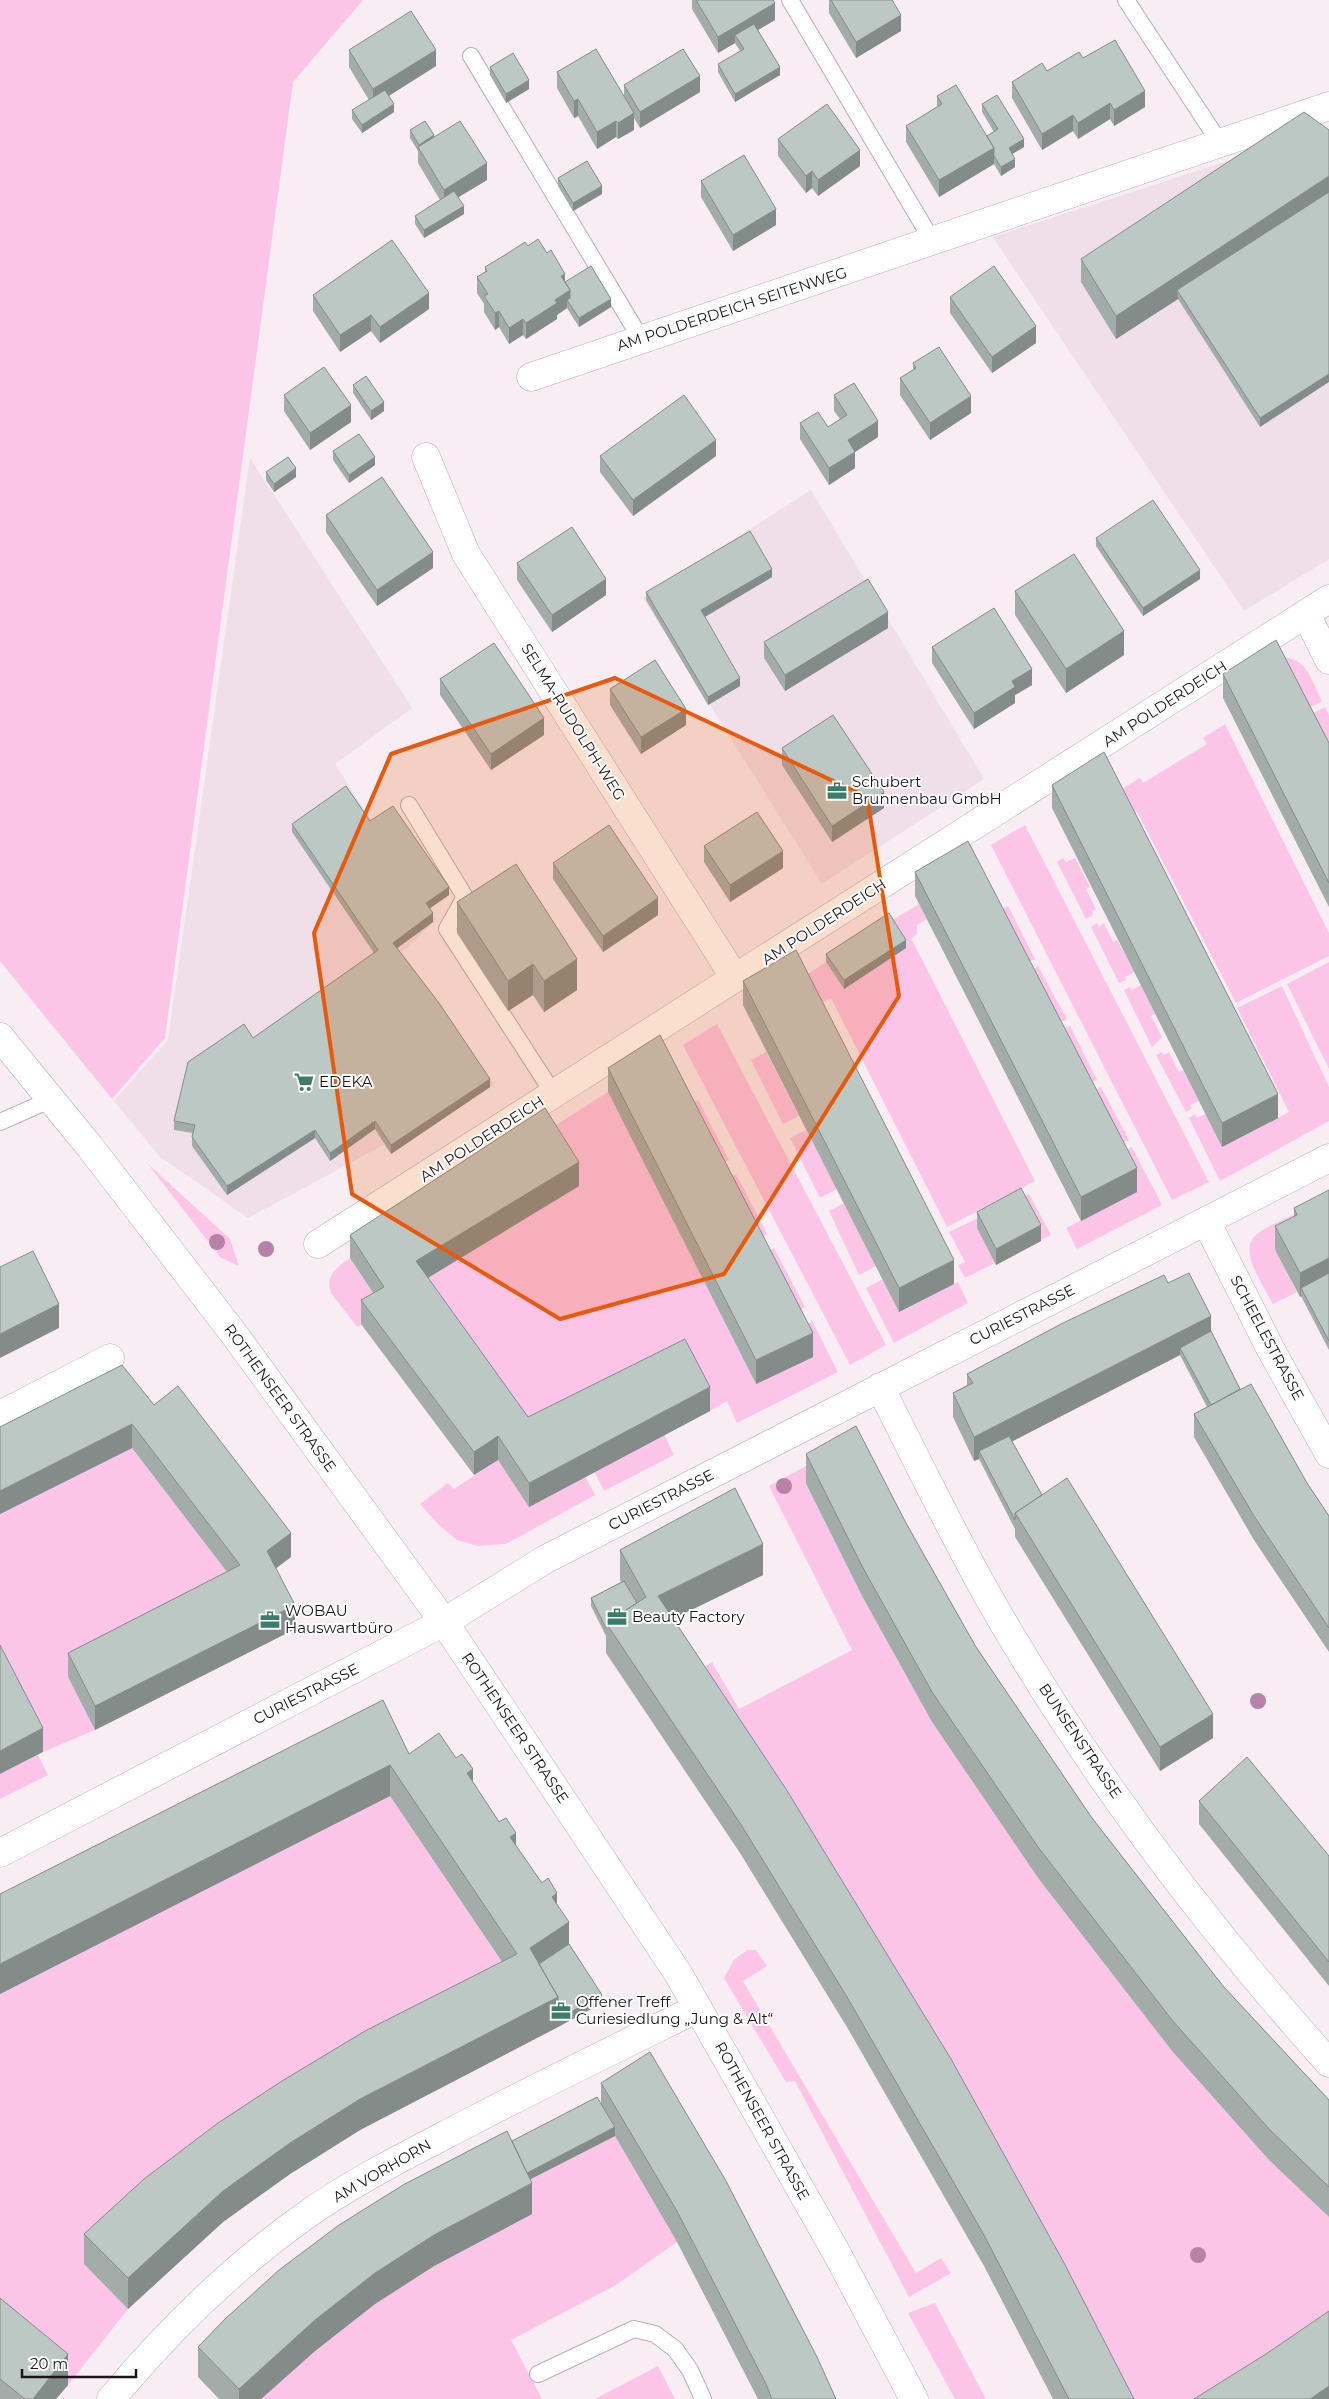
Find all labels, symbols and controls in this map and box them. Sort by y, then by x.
street label: AM POLDERDEICH SEITENWEG [614,262,849,355]
street label: SELMA-RUDOLPH-WEG [517,640,630,804]
street label: AM POLDERDEICH [1099,656,1230,751]
place label: Schubert Brunnenbau GmbH [852,772,1002,808]
office icon: Schubert Brunnenbau GmbH [826,780,848,802]
street label: AM POLDERDEICH [758,874,889,969]
supermarket icon: EDEKA [293,1071,315,1093]
place label: EDEKA [319,1072,373,1091]
street label: AM POLDERDEICH [416,1091,547,1186]
street label: SCHEELESTRASSE [1226,1272,1308,1403]
street label: CURIESTRASSE [966,1280,1078,1349]
street label: ROTHENSEER STRASSE [220,1320,340,1475]
street label: CURIESTRASSE [605,1465,717,1534]
place label: WOBAU Hauswartbüro [285,1601,393,1637]
office icon: Beauty Factory [606,1606,628,1628]
place label: Beauty Factory [632,1607,745,1626]
office icon: WOBAU Hauswartbüro [259,1609,281,1631]
street label: ROTHENSEER STRASSE [458,1649,573,1807]
street label: CURIESTRASSE [250,1659,362,1728]
street label: BUNSENSTRASSE [1035,1680,1126,1802]
place label: Offener Treff Curiesiedlung „Jung & Alt“ [576,1992,773,2028]
office icon: Offener Treff Curiesiedlung „Jung & Alt“ [550,2000,572,2022]
street label: ROTHENSEER STRASSE [711,2038,814,2203]
street label: AM VORHORN [329,2135,434,2206]
scale bar [22,2346,136,2378]
text: 20 m [30,2354,68,2373]

